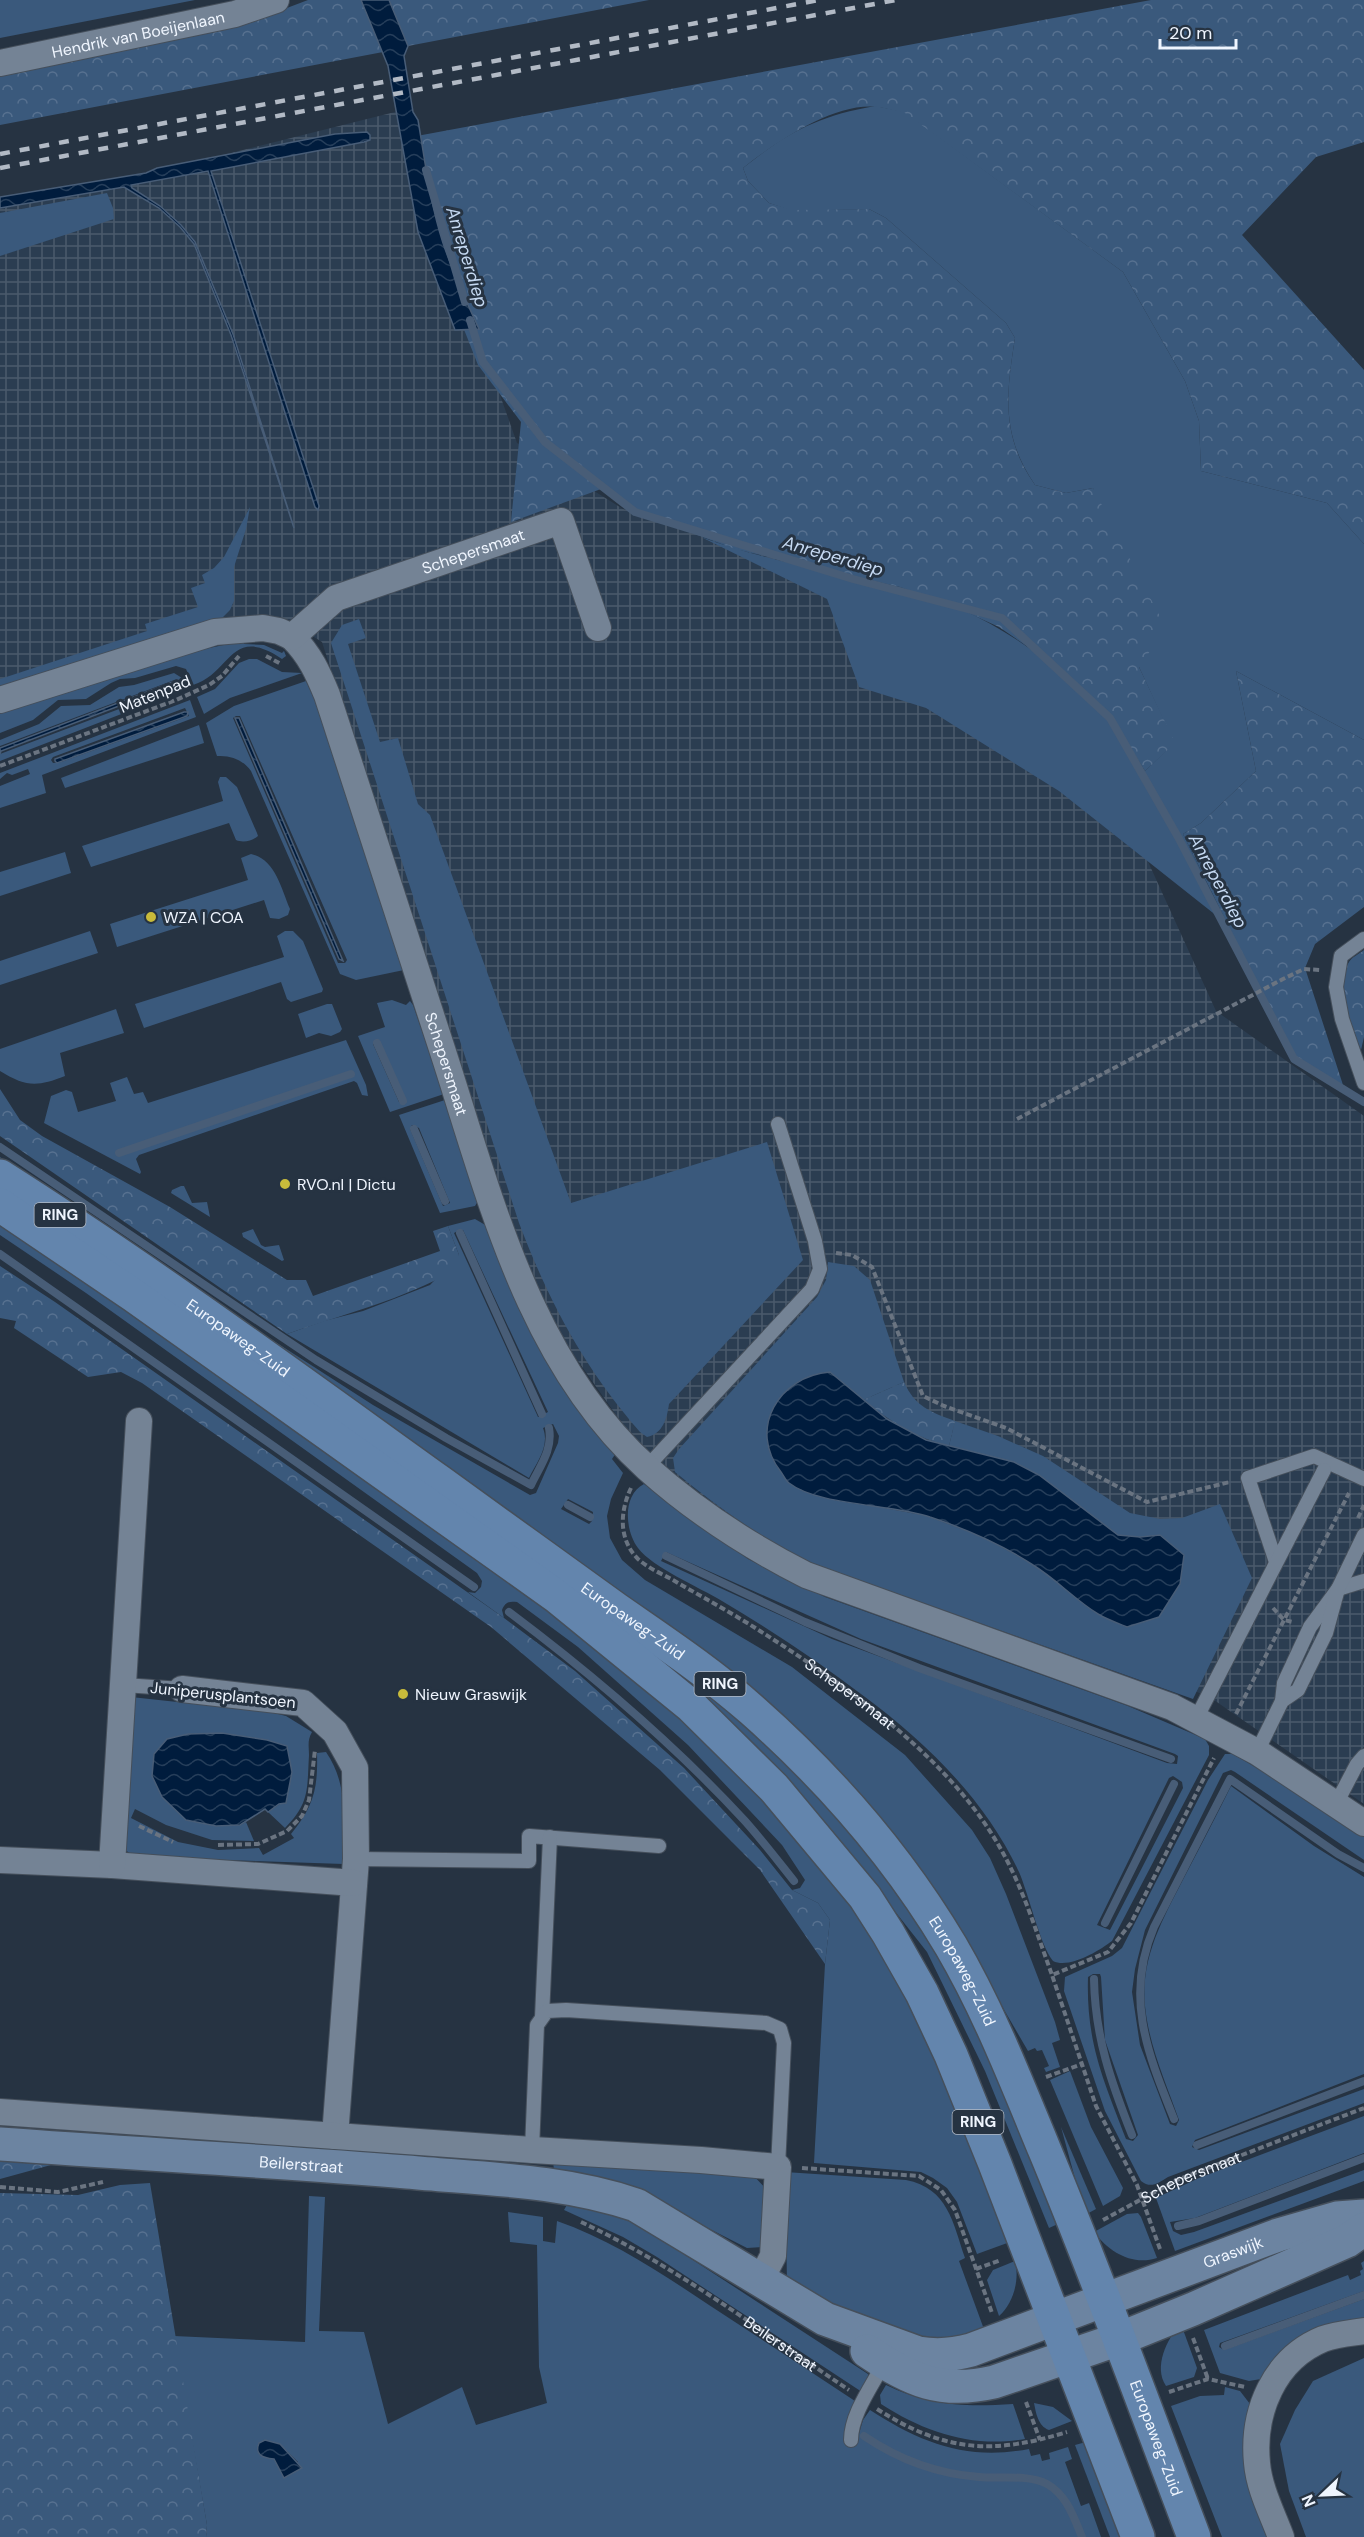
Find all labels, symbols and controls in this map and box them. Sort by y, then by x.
street label: Hendrik van Boeijenlaan [50,6,226,62]
scale bar [1160,12,1236,50]
text: 20 m [1169,21,1212,45]
water label: Anreperdiep [440,203,494,310]
street label: Schepersmaat [419,524,527,578]
water label: Anreperdiep [779,530,886,582]
street label: Matenpad [116,670,194,718]
water label: Anreperdiep [1183,829,1253,932]
place label: WZA | COA [163,907,244,928]
marker: WZA | COA [144,910,158,924]
street label: Schepersmaat [420,1009,473,1118]
place label: RVO.nl | Dictu [297,1174,396,1195]
marker: RVO.nl | Dictu [278,1177,292,1191]
road number: RING [34,1203,86,1227]
street label: Europaweg-Zuid [182,1294,294,1381]
street label: Europaweg-Zuid [577,1577,689,1664]
street label: Schepersmaat [801,1653,900,1734]
road number: RING [694,1672,746,1696]
street label: Juniperusplantsoen [149,1677,297,1713]
place label: Nieuw Graswijk [415,1684,527,1705]
marker: Nieuw Graswijk [396,1687,410,1701]
street label: Europaweg-Zuid [924,1912,1001,2029]
road number: RING [952,2110,1004,2134]
street label: Schepersmaat [1137,2146,1244,2208]
street label: Beilerstraat [258,2151,344,2178]
street label: Graswijk [1200,2231,1266,2273]
street label: Beilerstraat [740,2311,822,2376]
street label: Europaweg-Zuid [1125,2377,1188,2499]
north arrow [1292,2465,1352,2525]
text: N [1297,2491,1321,2510]

